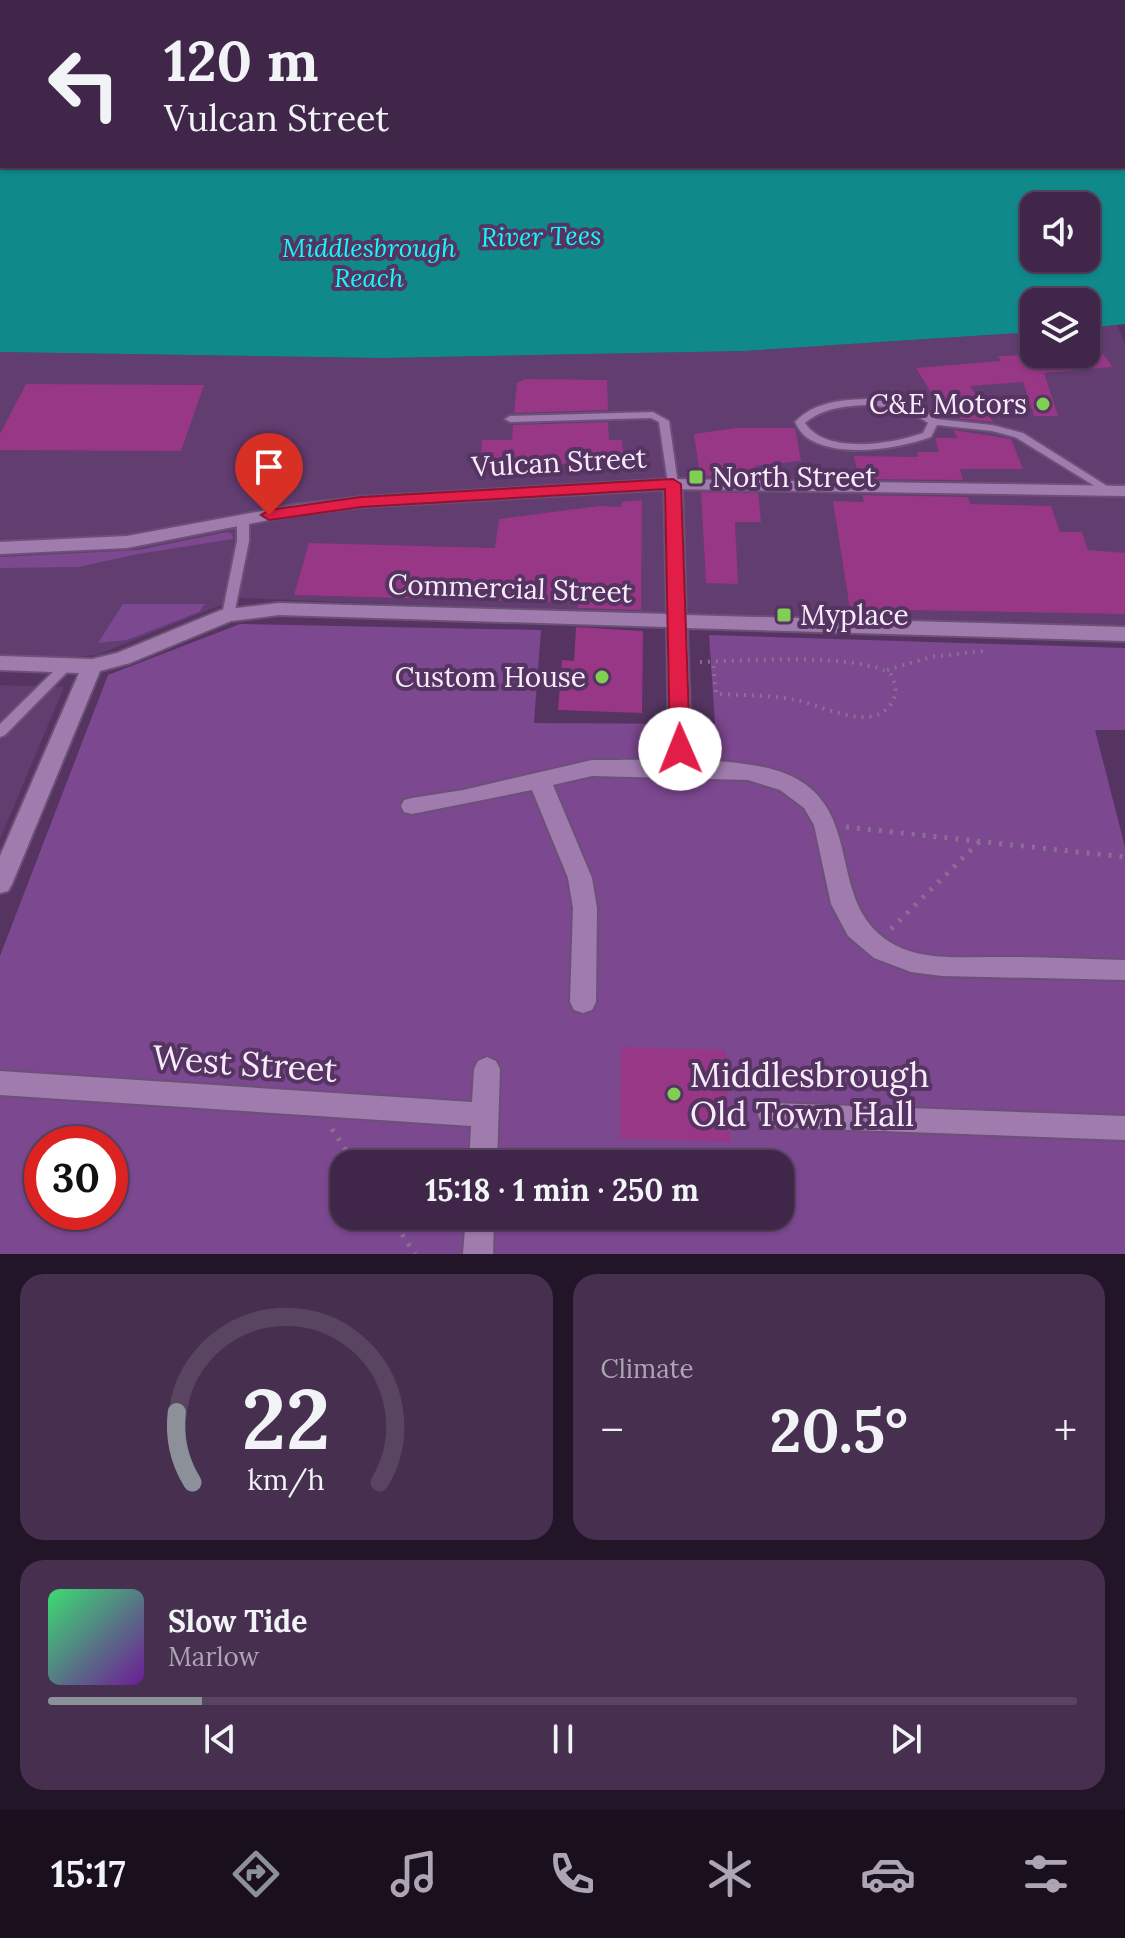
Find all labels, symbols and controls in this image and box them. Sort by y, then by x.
text: 120 m [164,25,318,96]
icon: left [32,32,136,136]
text: Vulcan Street [164,95,389,141]
map controls [1020,192,1100,368]
button: sound [1020,192,1100,272]
water label: River Tees [480,218,602,254]
water label: Middlesbrough Reach [282,231,456,294]
button: layers [1020,288,1100,368]
place label: C&E Motors [869,386,1027,422]
marker: C&E Motors [1034,395,1052,413]
pin [235,433,303,515]
street label: Vulcan Street [470,439,648,485]
icon: arrive [247,445,291,489]
place label: North Street [712,459,876,495]
marker: North Street [687,468,705,486]
street label: Commercial Street [387,566,633,610]
place label: Myplace [800,597,909,633]
marker: Myplace [775,606,793,624]
place label: Custom House [395,659,586,695]
marker: Custom House [593,668,611,686]
position arrow [638,707,722,791]
street label: West Street [151,1035,340,1091]
place label: Middlesbrough Old Town Hall [690,1053,929,1135]
marker: Middlesbrough Old Town Hall [665,1085,683,1103]
speed limit sign: 30 [24,1126,128,1230]
text: 15:18 · 1 min · 250 m [425,1171,699,1209]
text: Climate [601,1352,694,1385]
text: 22 [242,1365,331,1472]
text: 20.5° [770,1392,908,1468]
text: − [601,1402,624,1458]
text: + [1054,1402,1077,1458]
text: km/h [248,1461,325,1498]
text: Slow Tide [168,1602,307,1640]
text: Marlow [168,1640,259,1673]
icon: previous [198,1717,242,1761]
icon: pause [541,1717,585,1761]
icon: next [884,1717,928,1761]
icon: directions [228,1846,284,1902]
icon: music [386,1846,442,1902]
icon: phone [544,1846,600,1902]
icon: climate [702,1846,758,1902]
icon: car [860,1846,916,1902]
icon: filters [1018,1846,1074,1902]
text: 15:17 [51,1851,126,1897]

